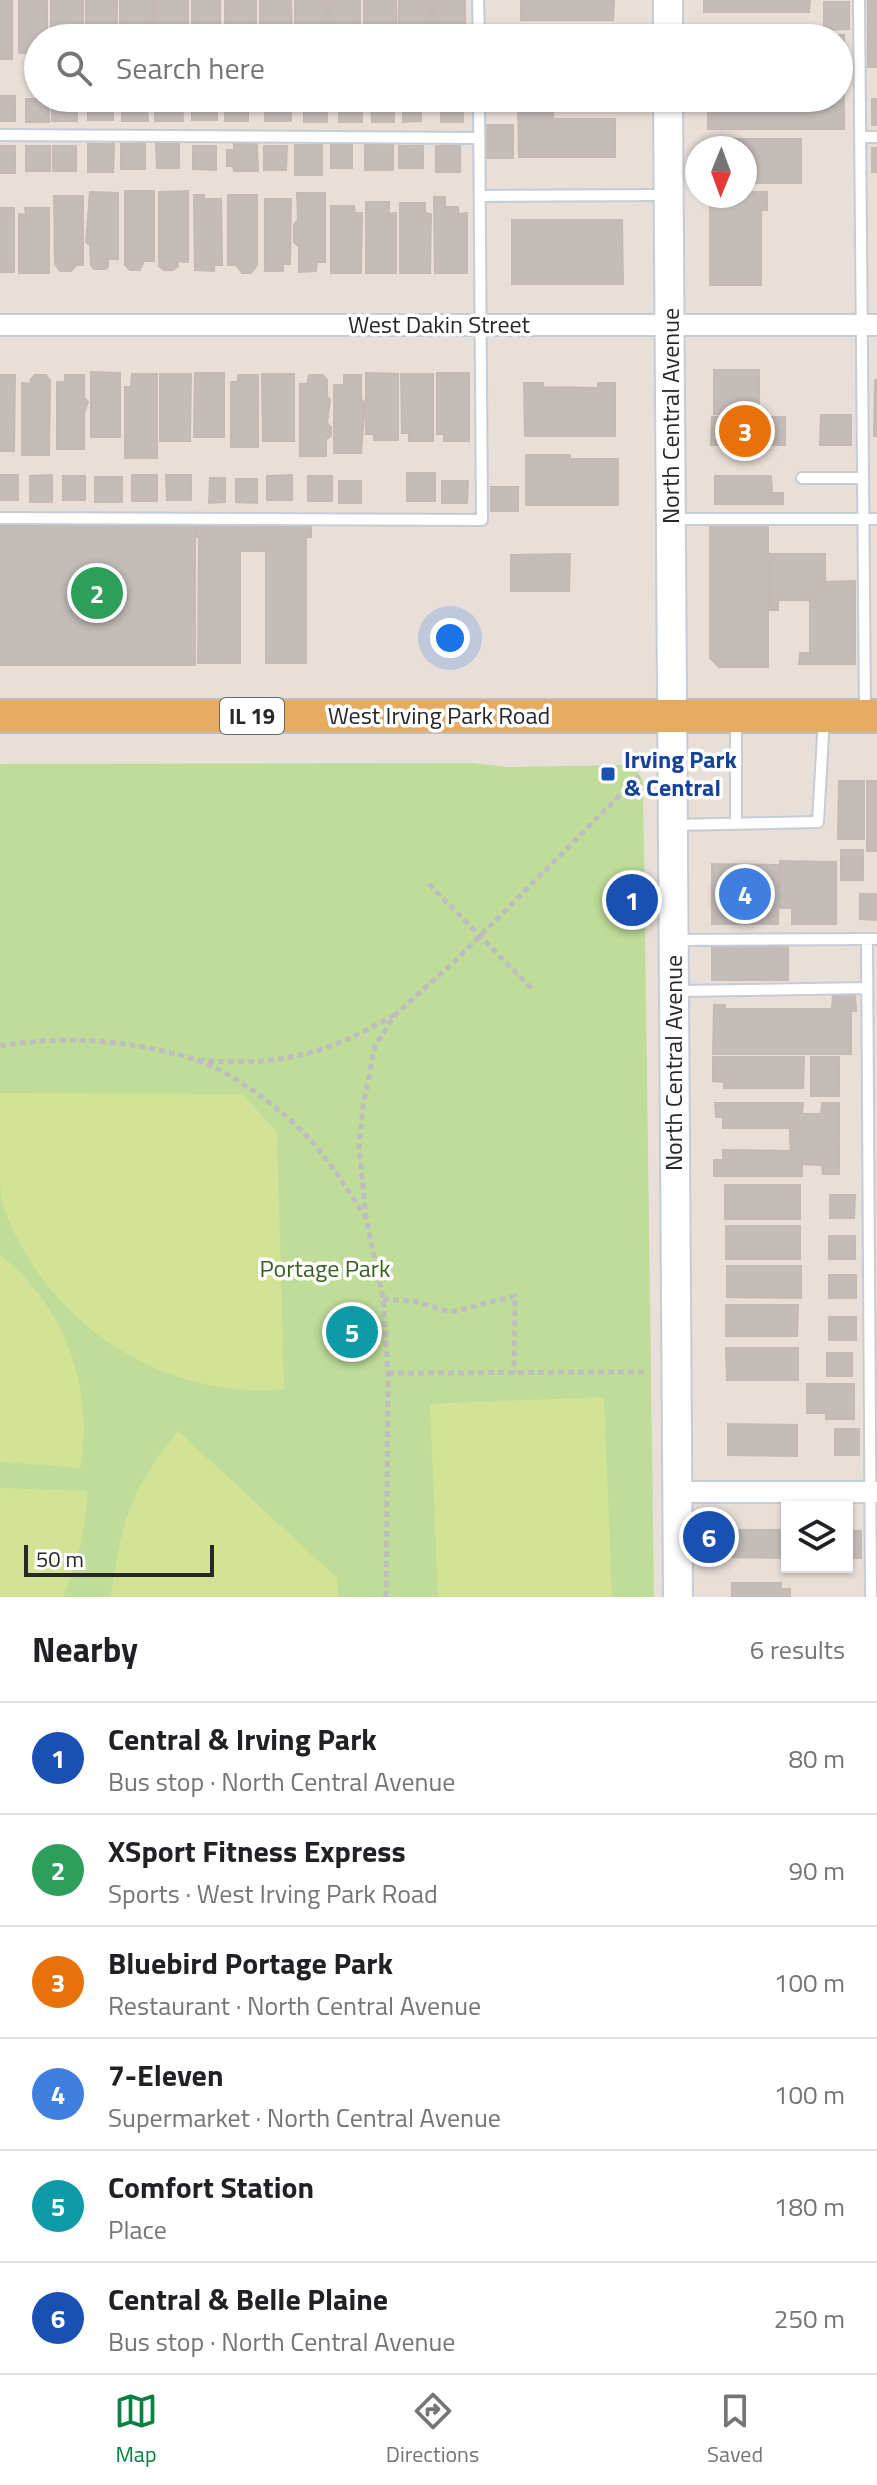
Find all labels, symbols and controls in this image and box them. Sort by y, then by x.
search box [24,24,853,112]
text: Search here [116,45,265,91]
icon: search [52,46,96,90]
north arrow [685,136,757,208]
street label: West Dakin Street [348,306,531,342]
street label: North Central Avenue [652,308,688,524]
pin: 3 [719,401,771,461]
pin: 2 [71,563,123,623]
your location [430,618,470,658]
street label: West Irving Park Road [328,697,550,733]
road number: IL 19 [220,698,284,734]
place label: Irving Park & Central [624,741,738,805]
marker: Irving Park & Central [599,765,617,783]
pin: 4 [719,864,771,924]
pin: 1 [606,870,658,930]
street label: North Central Avenue [655,955,691,1171]
park label: Portage Park [259,1250,391,1286]
pin: 5 [326,1302,378,1362]
map controls [781,1501,853,1573]
button: layers [781,1501,853,1573]
pin: 6 [683,1507,735,1567]
scale bar [24,1541,214,1577]
text: 50 m [36,1542,84,1576]
text: Nearby [32,1623,138,1675]
text: 6 results [750,1630,845,1669]
text: Central & Irving Park [108,1716,377,1762]
text: 1 [51,1739,65,1778]
text: 80 m [788,1739,845,1778]
text: Bus stop · North Central Avenue [108,1762,455,1801]
text: XSport Fitness Express [108,1828,406,1874]
text: 2 [51,1851,65,1890]
text: 90 m [788,1851,845,1890]
text: Sports · West Irving Park Road [108,1874,438,1913]
text: Bluebird Portage Park [108,1940,393,1986]
text: 3 [51,1963,65,2002]
text: 100 m [774,1963,845,2002]
text: Restaurant · North Central Avenue [108,1986,481,2025]
text: 7-Eleven [108,2052,224,2098]
text: 4 [51,2075,65,2114]
text: 100 m [774,2075,845,2114]
text: Supermarket · North Central Avenue [108,2098,501,2137]
text: Comfort Station [108,2164,314,2210]
text: 5 [51,2187,65,2226]
text: 180 m [774,2187,845,2226]
text: Place [108,2210,167,2249]
text: Central & Belle Plaine [108,2276,388,2322]
text: 6 [51,2299,65,2338]
text: 250 m [774,2299,845,2338]
text: Bus stop · North Central Avenue [108,2322,455,2361]
tab: Map [114,2389,158,2471]
tab: Directions [386,2389,479,2471]
tab: Saved [707,2389,763,2471]

